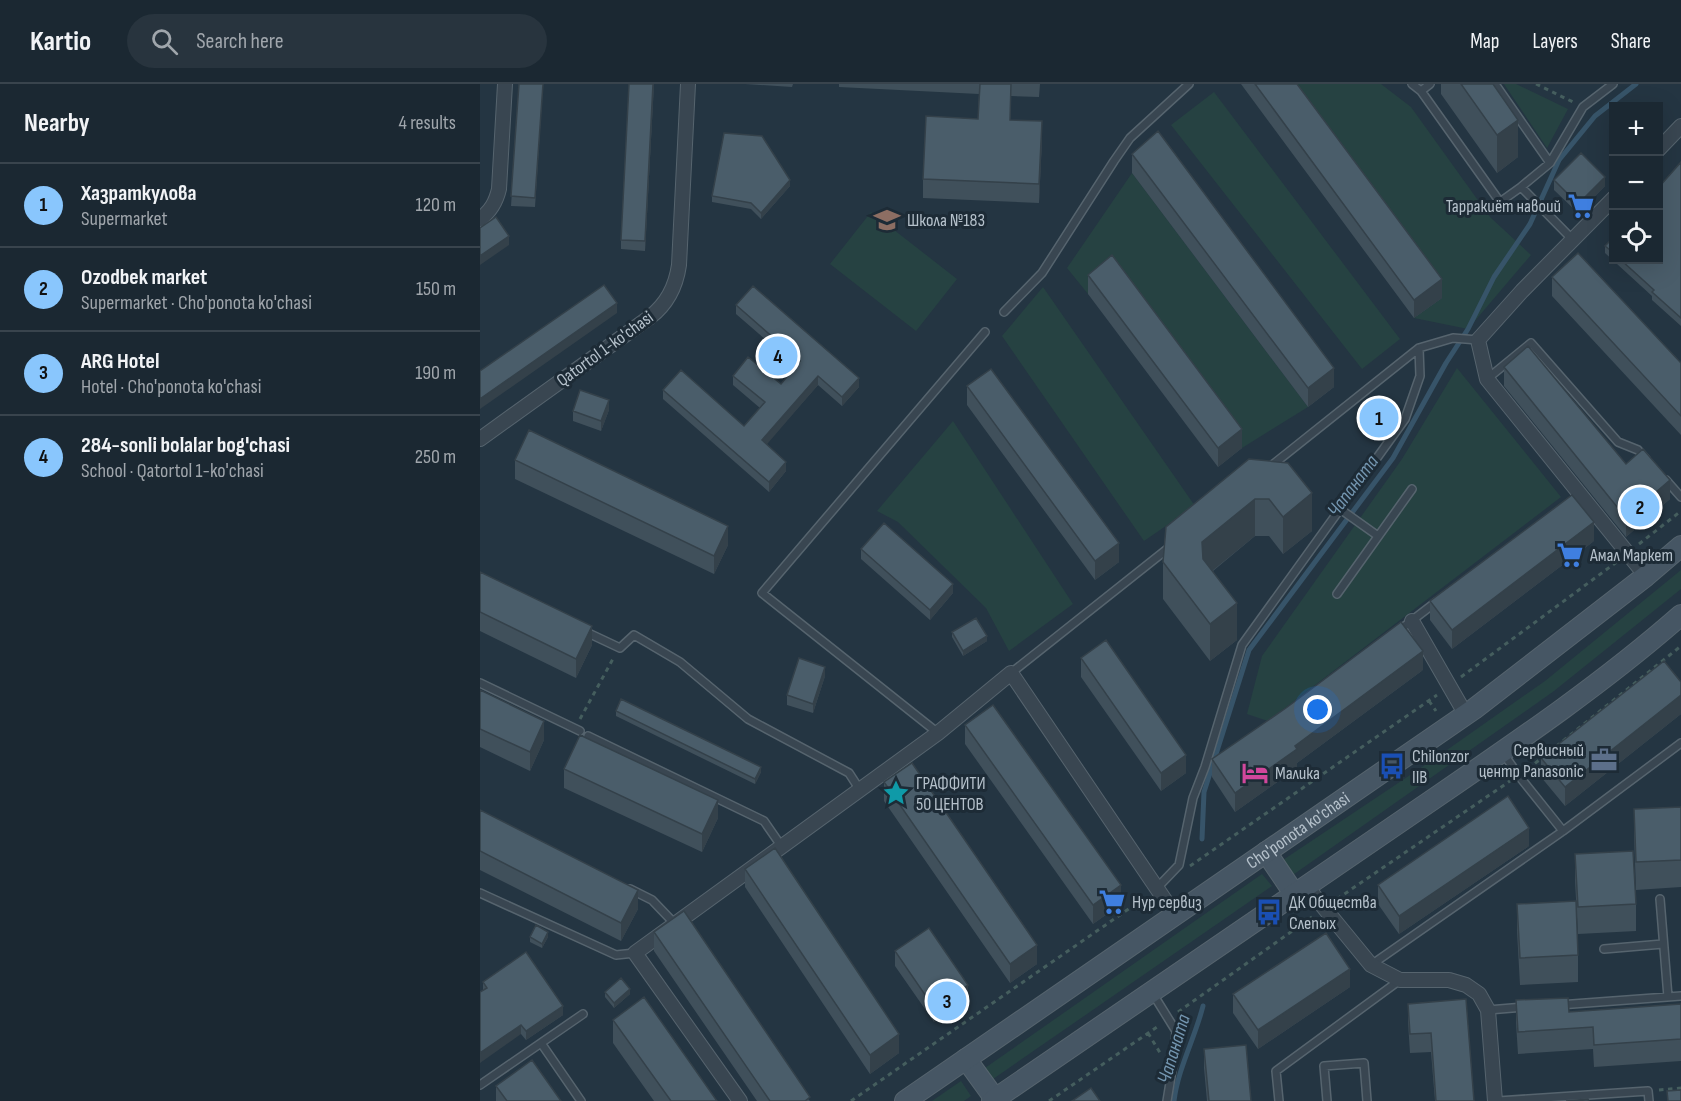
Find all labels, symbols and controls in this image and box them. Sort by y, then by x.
search box [127,14,547,68]
text: Kartio [30,25,91,58]
icon: search [148,25,181,58]
text: Search here [196,28,284,55]
text: Map [1470,29,1499,54]
text: Layers [1532,29,1578,54]
text: Share [1611,29,1651,54]
map controls [1609,102,1663,264]
button: + [1609,102,1663,156]
text: Nearby [24,108,90,139]
text: 4 results [399,111,456,135]
button: − [1609,156,1663,210]
text: Хазраткулова [81,180,197,207]
supermarket icon: Тарракиёт навоий [1566,191,1596,221]
text: 1 [40,193,47,217]
text: 120 m [416,193,456,217]
place label: Тарракиёт навоий [1446,196,1561,217]
school or university icon: Школа №183 [872,205,902,235]
text: Supermarket [81,207,168,231]
place label: Школа №183 [907,210,985,231]
button: locate [1609,210,1663,264]
text: Ozodbek market [81,264,207,291]
text: 2 [39,277,48,301]
text: 150 m [416,277,456,301]
text: Supermarket · Cho'ponota ko'chasi [81,291,312,315]
street label: Qatortol 1-ko'chasi [553,307,657,391]
pin: 4 [758,334,798,378]
text: ARG Hotel [81,348,159,375]
text: 3 [39,361,48,385]
text: 190 m [415,361,456,385]
text: Hotel · Cho'ponota ko'chasi [81,375,261,399]
pin: 1 [1360,396,1398,440]
text: 284-sonli bolalar bog'chasi [81,432,290,459]
text: 4 [39,445,48,469]
text: 250 m [415,445,456,469]
water label: Чапаната [1322,450,1384,522]
text: School · Qatortol 1-ko'chasi [81,459,264,483]
pin: 2 [1620,484,1660,530]
supermarket icon: Амал Маркет [1555,540,1585,570]
place label: Амал Маркет [1589,545,1673,566]
your location [1303,695,1332,724]
place label: Сервисный центр Panasonic [1479,740,1584,782]
office icon: Сервисный центр Panasonic [1589,745,1619,775]
place label: Chilonzor IIB [1412,746,1469,788]
bus stop icon: Chilonzor IIB [1377,751,1407,781]
hotel icon: Малика [1240,758,1270,788]
place label: Малика [1275,763,1320,784]
place label: ГРАФФИТИ 50 ЦЕНТОВ [916,773,986,815]
place icon: ГРАФФИТИ 50 ЦЕНТОВ [881,778,911,808]
street label: Cho'ponota ko'chasi [1242,787,1353,873]
supermarket icon: Нур сервиз [1097,887,1127,917]
place label: Нур сервиз [1132,892,1202,913]
place label: ДК Общества Слепых [1289,892,1377,934]
bus stop icon: ДК Общества Слепых [1254,897,1284,927]
pin: 3 [928,978,966,1024]
water label: Чапаната [1152,1011,1196,1087]

